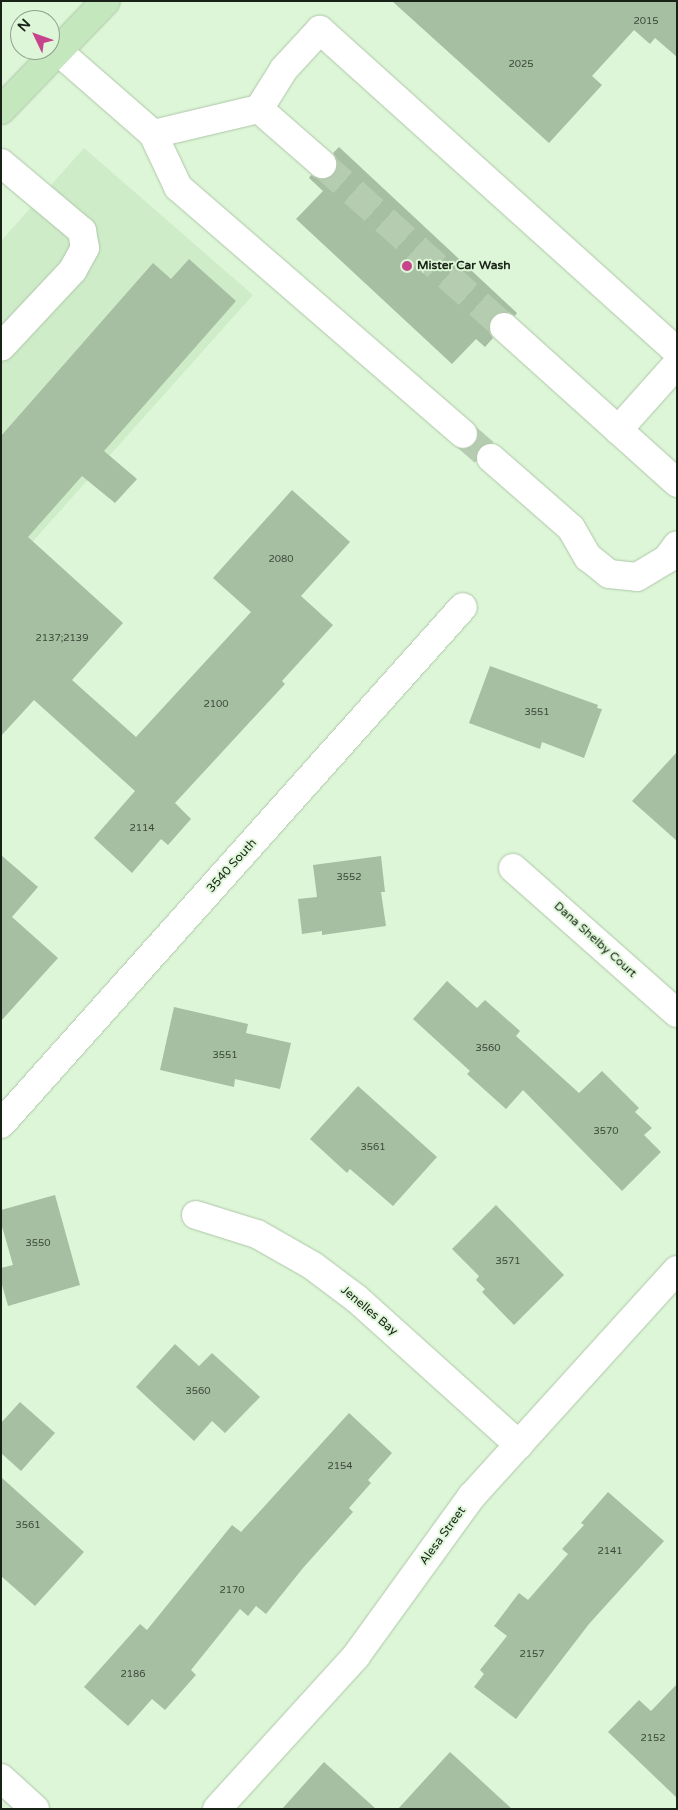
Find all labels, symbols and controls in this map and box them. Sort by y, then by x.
north arrow [10,10,60,60]
text: N [14,15,34,35]
house number: 2015 [633,16,659,28]
house number: 2025 [508,59,534,71]
place label: Mister Car Wash [417,259,510,273]
marker: Mister Car Wash [401,260,413,272]
house number: 2080 [268,554,294,566]
house number: 2137;2139 [36,633,88,645]
house number: 2100 [203,699,229,711]
house number: 3551 [524,707,550,719]
house number: 2114 [129,823,155,835]
street label: 3540 South [204,836,260,896]
house number: 3552 [336,872,362,884]
street label: Dana Shelby Court [551,899,639,981]
house number: 3560 [475,1043,501,1055]
house number: 3551 [212,1050,238,1062]
house number: 3570 [593,1126,619,1138]
house number: 3561 [360,1142,386,1154]
house number: 3550 [25,1238,51,1250]
house number: 3571 [495,1256,521,1268]
street label: Jenelles Bay [338,1283,400,1339]
house number: 3560 [185,1386,211,1398]
house number: 2154 [327,1461,353,1473]
street label: Alesa Street [417,1504,469,1568]
house number: 3561 [15,1520,41,1532]
house number: 2141 [597,1546,623,1558]
house number: 2170 [219,1585,245,1597]
house number: 2157 [519,1649,545,1661]
house number: 2186 [120,1669,146,1681]
house number: 2152 [640,1733,666,1745]

